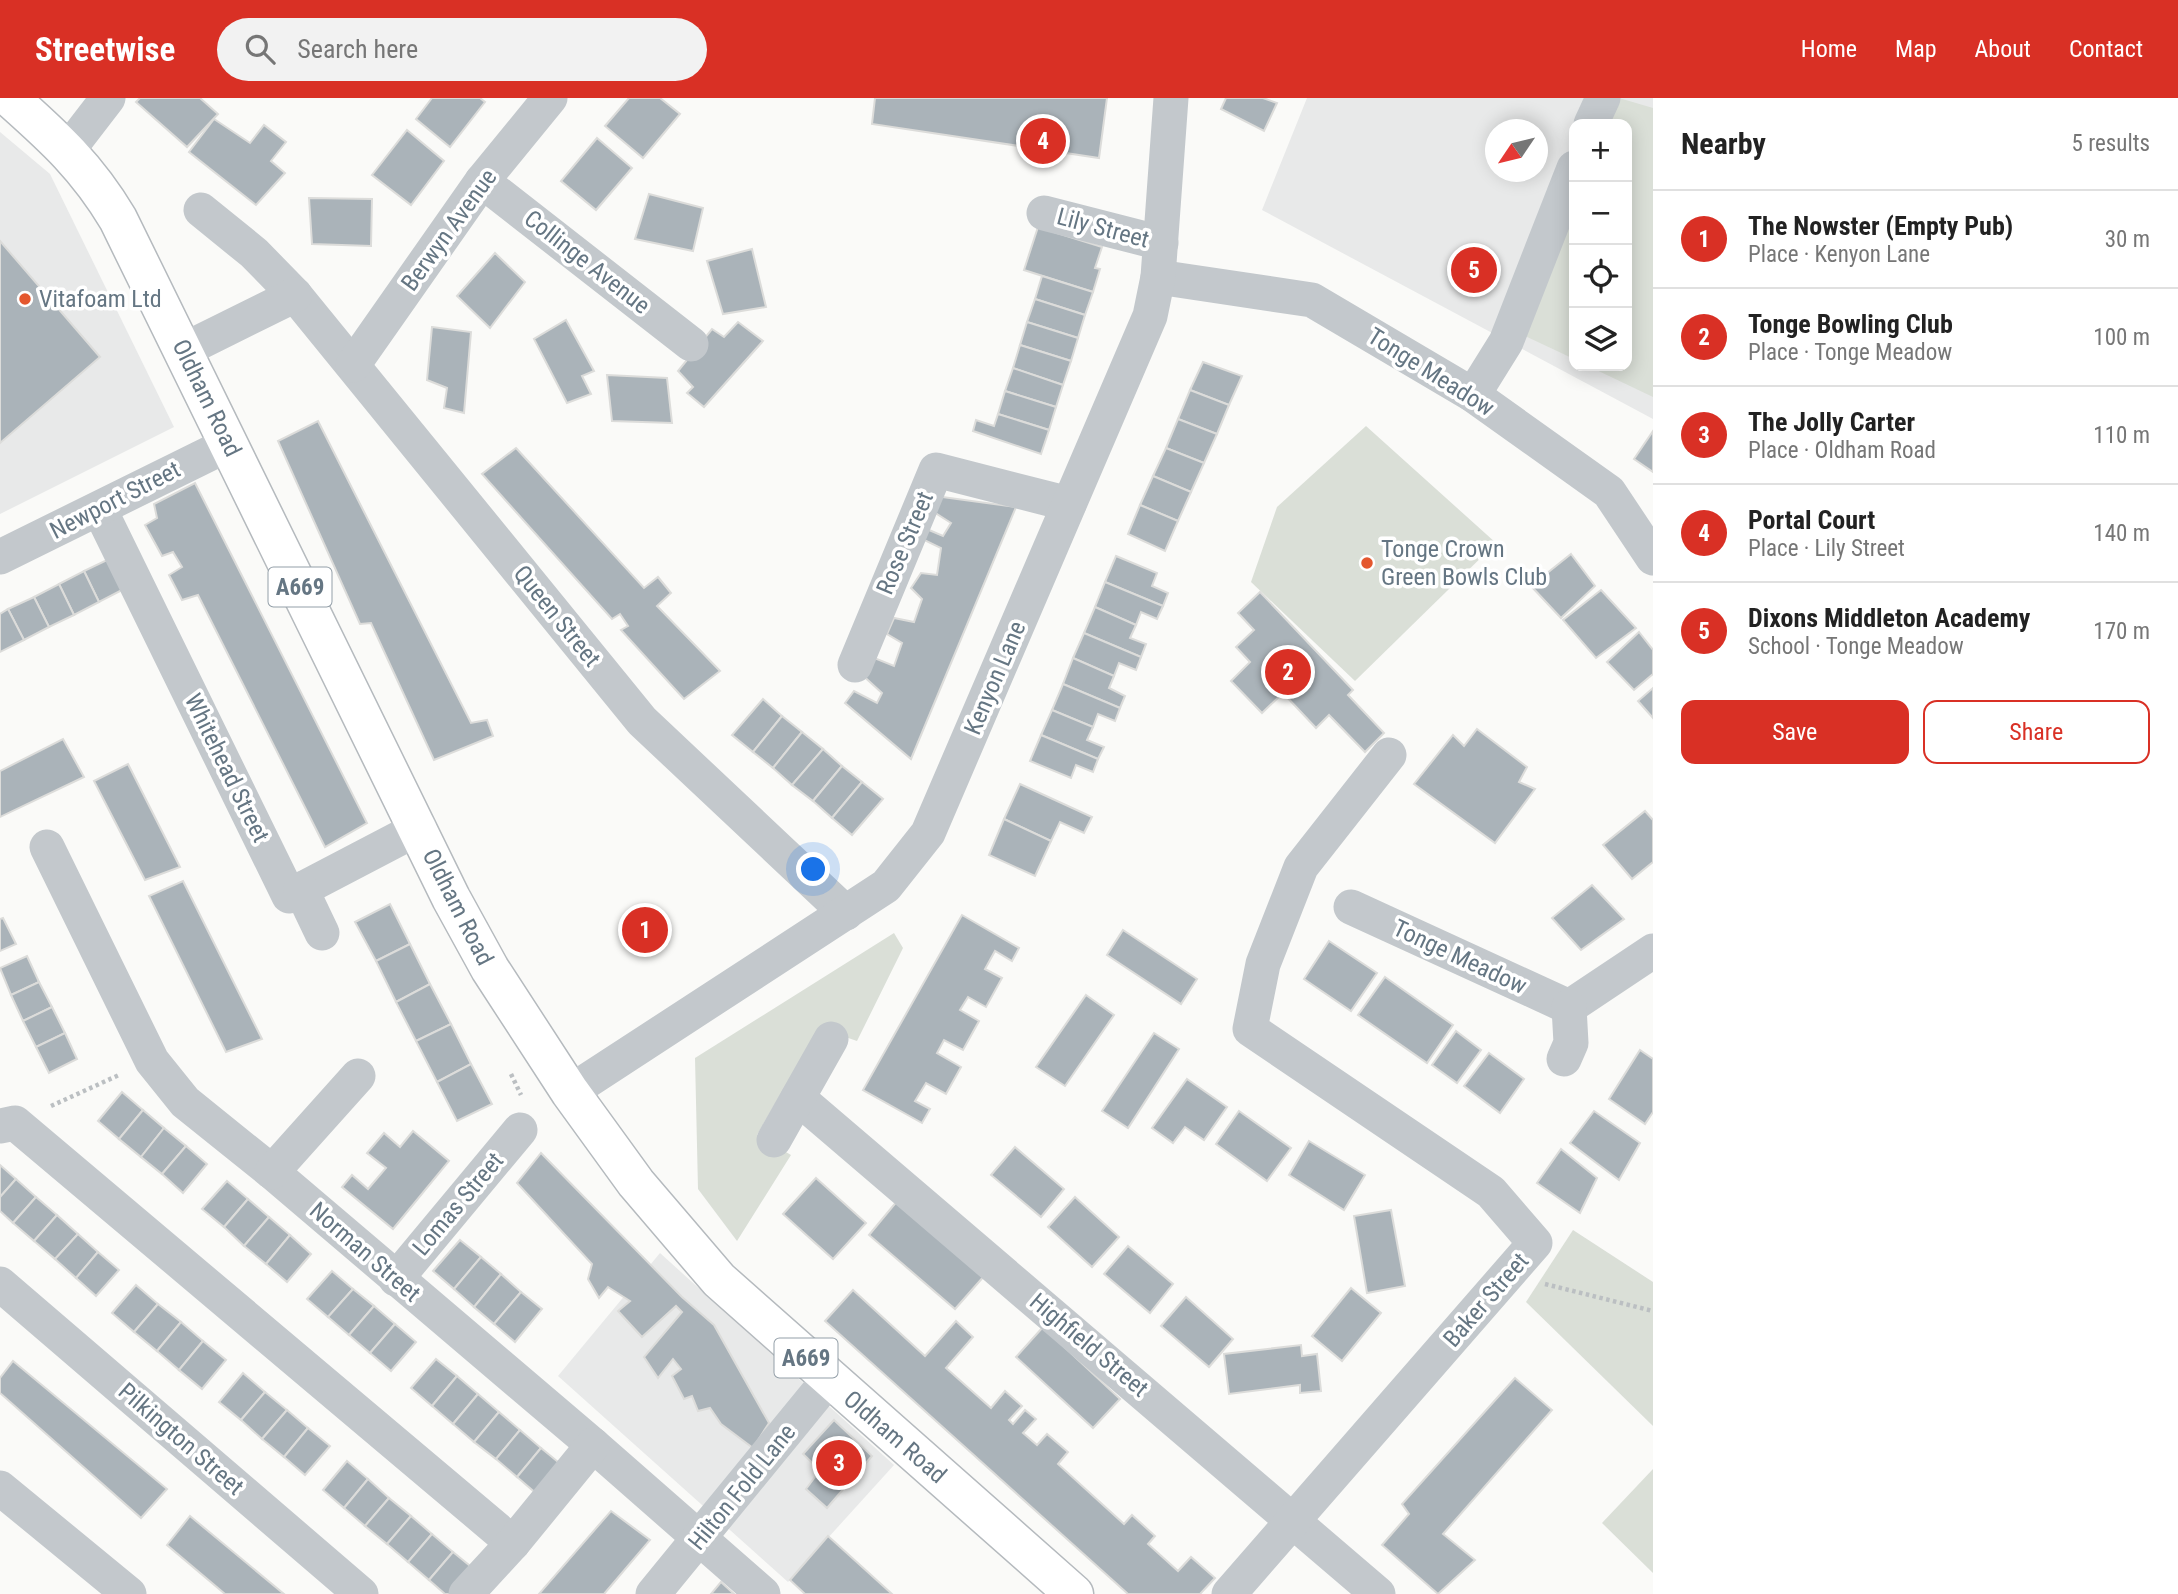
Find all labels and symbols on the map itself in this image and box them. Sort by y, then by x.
pin: 4 [1020,115,1066,167]
north arrow [1485,119,1548,182]
street label: Berwyn Avenue [395,164,503,296]
street label: Lily Street [1054,202,1152,254]
street label: Collinge Avenue [519,204,655,320]
pin: 5 [1451,244,1497,296]
place label: Vitafoam Ltd [39,285,162,313]
marker: Vitafoam Ltd [17,291,33,307]
street label: Tonge Meadow [1363,322,1499,422]
street label: Oldham Road [167,335,247,461]
street label: Newport Street [45,455,185,545]
street label: Rose Street [871,487,939,599]
place label: Tonge Crown Green Bowls Club [1381,535,1547,591]
marker: Tonge Crown Green Bowls Club [1359,555,1375,571]
street label: Queen Street [508,560,606,672]
road number: A669 [268,568,332,607]
street label: Kenyon Lane [959,617,1031,739]
pin: 2 [1265,646,1311,698]
street label: Whitehead Street [179,689,275,847]
street label: Oldham Road [417,844,499,970]
your location [796,852,830,886]
pin: 1 [622,904,668,956]
street label: Tonge Meadow [1389,914,1531,1000]
street label: Lomas Street [407,1147,509,1261]
street label: Norman Street [304,1196,426,1308]
street label: Baker Street [1438,1247,1534,1353]
street label: Highfield Street [1024,1287,1154,1403]
road number: A669 [774,1338,838,1378]
street label: Pilkington Street [113,1377,249,1501]
street label: Oldham Road [838,1385,952,1489]
street label: Hilton Fold Lane [683,1418,801,1556]
pin: 3 [816,1437,862,1489]

